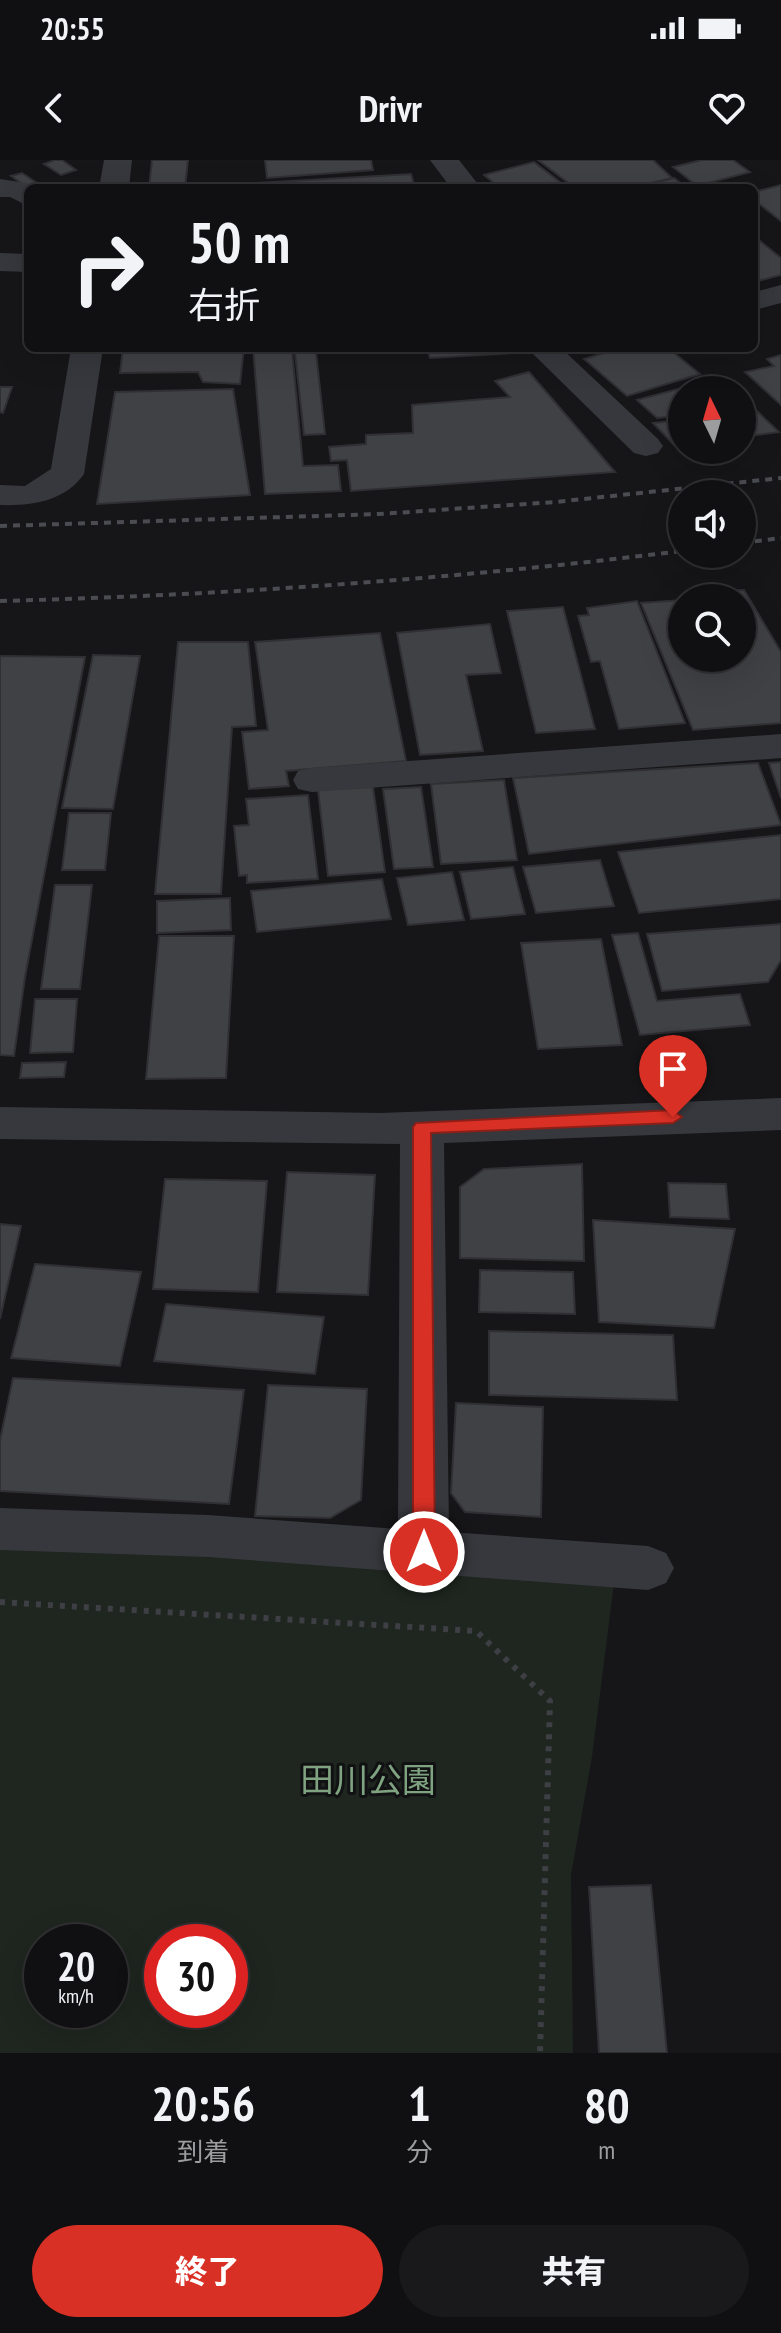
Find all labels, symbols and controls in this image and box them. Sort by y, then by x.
text: 20:55 [40,9,105,48]
text: Drivr [359,85,422,132]
icon: back [32,86,76,130]
icon: heart [705,86,749,130]
text: 50 m [188,206,290,278]
icon: right [56,216,160,320]
text: 右折 [188,281,260,328]
north arrow [668,376,756,464]
map controls [668,376,756,672]
button: sound [668,480,756,568]
button: search [668,584,756,672]
pin [639,1035,707,1117]
icon: arrive [651,1047,695,1091]
position arrow [382,1510,466,1594]
park label: 田川公園 [300,1757,436,1801]
speed limit sign: 30 [144,1924,248,2028]
text: 20 [57,1940,95,1992]
text: km/h [58,1983,94,2009]
text: 20:56 [151,2072,255,2134]
text: 1 [408,2072,431,2134]
text: 80 [584,2074,630,2136]
text: m [598,2133,615,2166]
text: 到着 [177,2135,229,2168]
text: 分 [406,2135,432,2168]
button: 終了 [32,2225,383,2317]
button: 共有 [399,2225,749,2317]

